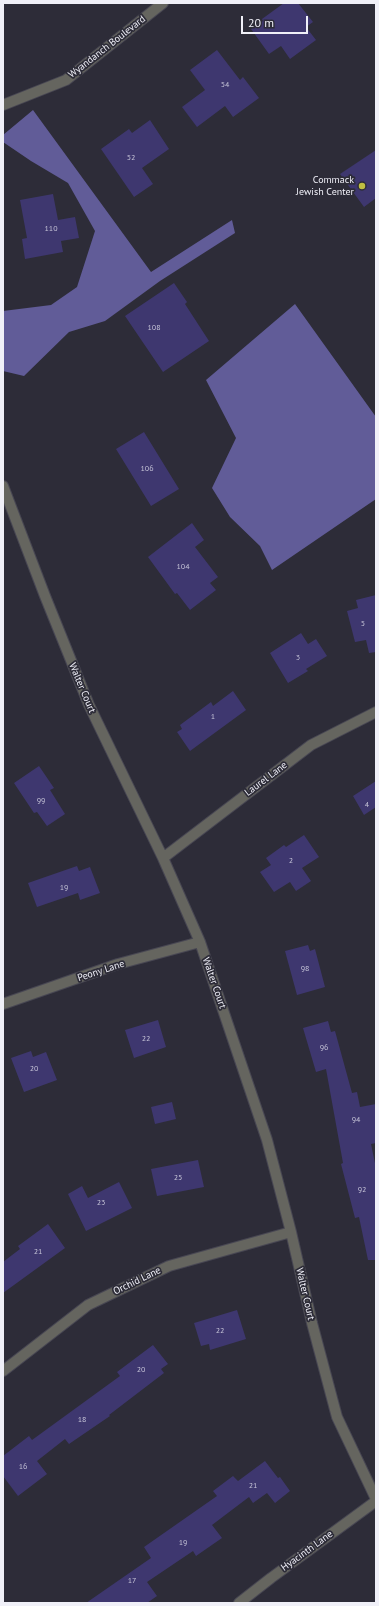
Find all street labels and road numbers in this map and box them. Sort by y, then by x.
street label: Wyandanch Boulevard [66,13,148,81]
street label: Walter Court [66,661,98,715]
street label: Laurel Lane [242,759,290,799]
street label: Walter Court [200,956,228,1010]
street label: Peony Lane [76,958,126,984]
street label: Orchid Lane [111,1264,163,1298]
street label: Walter Court [293,1267,317,1321]
street label: Hyacinth Lane [279,1528,335,1574]

